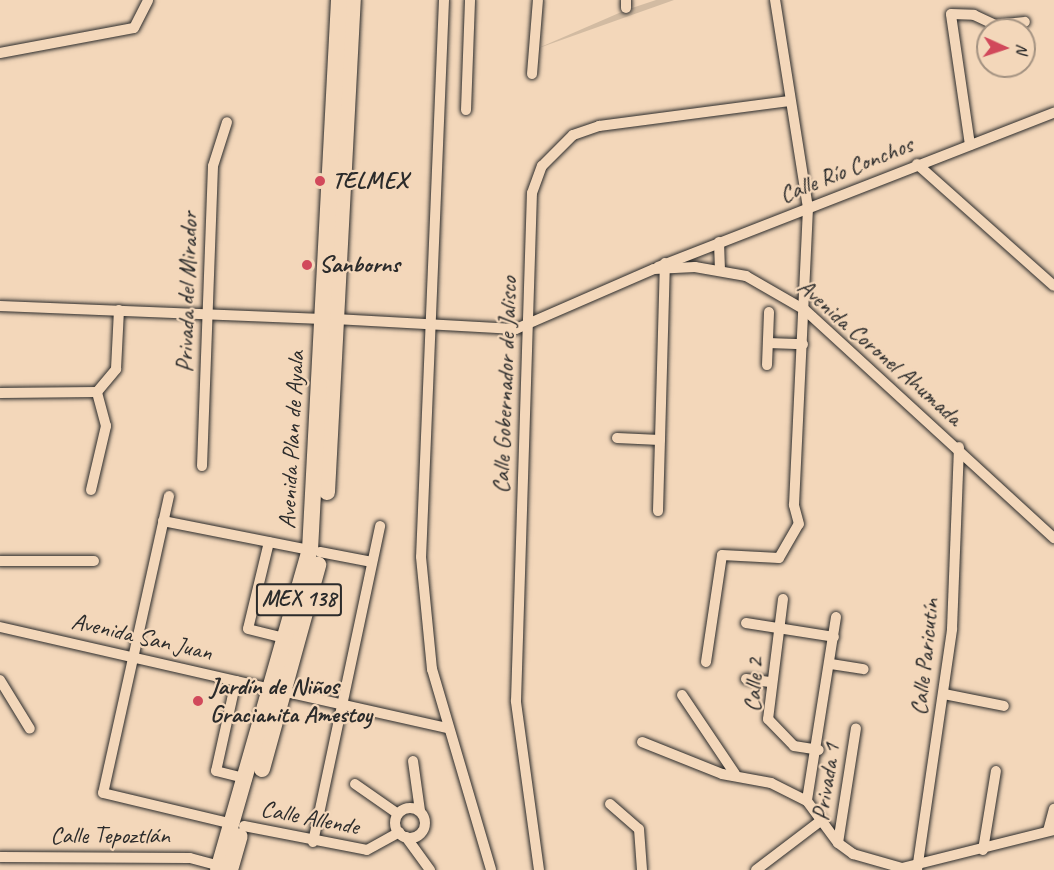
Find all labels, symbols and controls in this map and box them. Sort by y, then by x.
north arrow [976,18,1036,78]
text: N [1012,43,1032,54]
street label: Calle Río Conchos [775,130,917,210]
place label: TELMEX [332,167,408,195]
marker: TELMEX [313,174,327,188]
street label: Privada del Mirador [170,211,204,373]
place label: Sanborns [319,251,400,279]
marker: Sanborns [300,258,314,272]
street label: Avenida Coronel Ahumada [792,273,968,431]
street label: Calle Gobernador de Jalisco [487,275,523,495]
street label: Avenida Plan de Ayala [273,351,311,529]
road number: MEX 138 [256,581,342,619]
street label: Calle Paricutín [905,597,945,717]
street label: Avenida San Juan [69,607,215,667]
street label: Calle 2 [738,657,770,713]
place label: Jardín de Niños Gracianita Amestoy [210,673,371,729]
marker: Jardín de Niños Gracianita Amestoy [191,694,205,708]
street label: Privada 1 [806,741,846,823]
street label: Calle Allende [258,794,362,842]
street label: Calle Tepoztlán [51,822,169,850]

